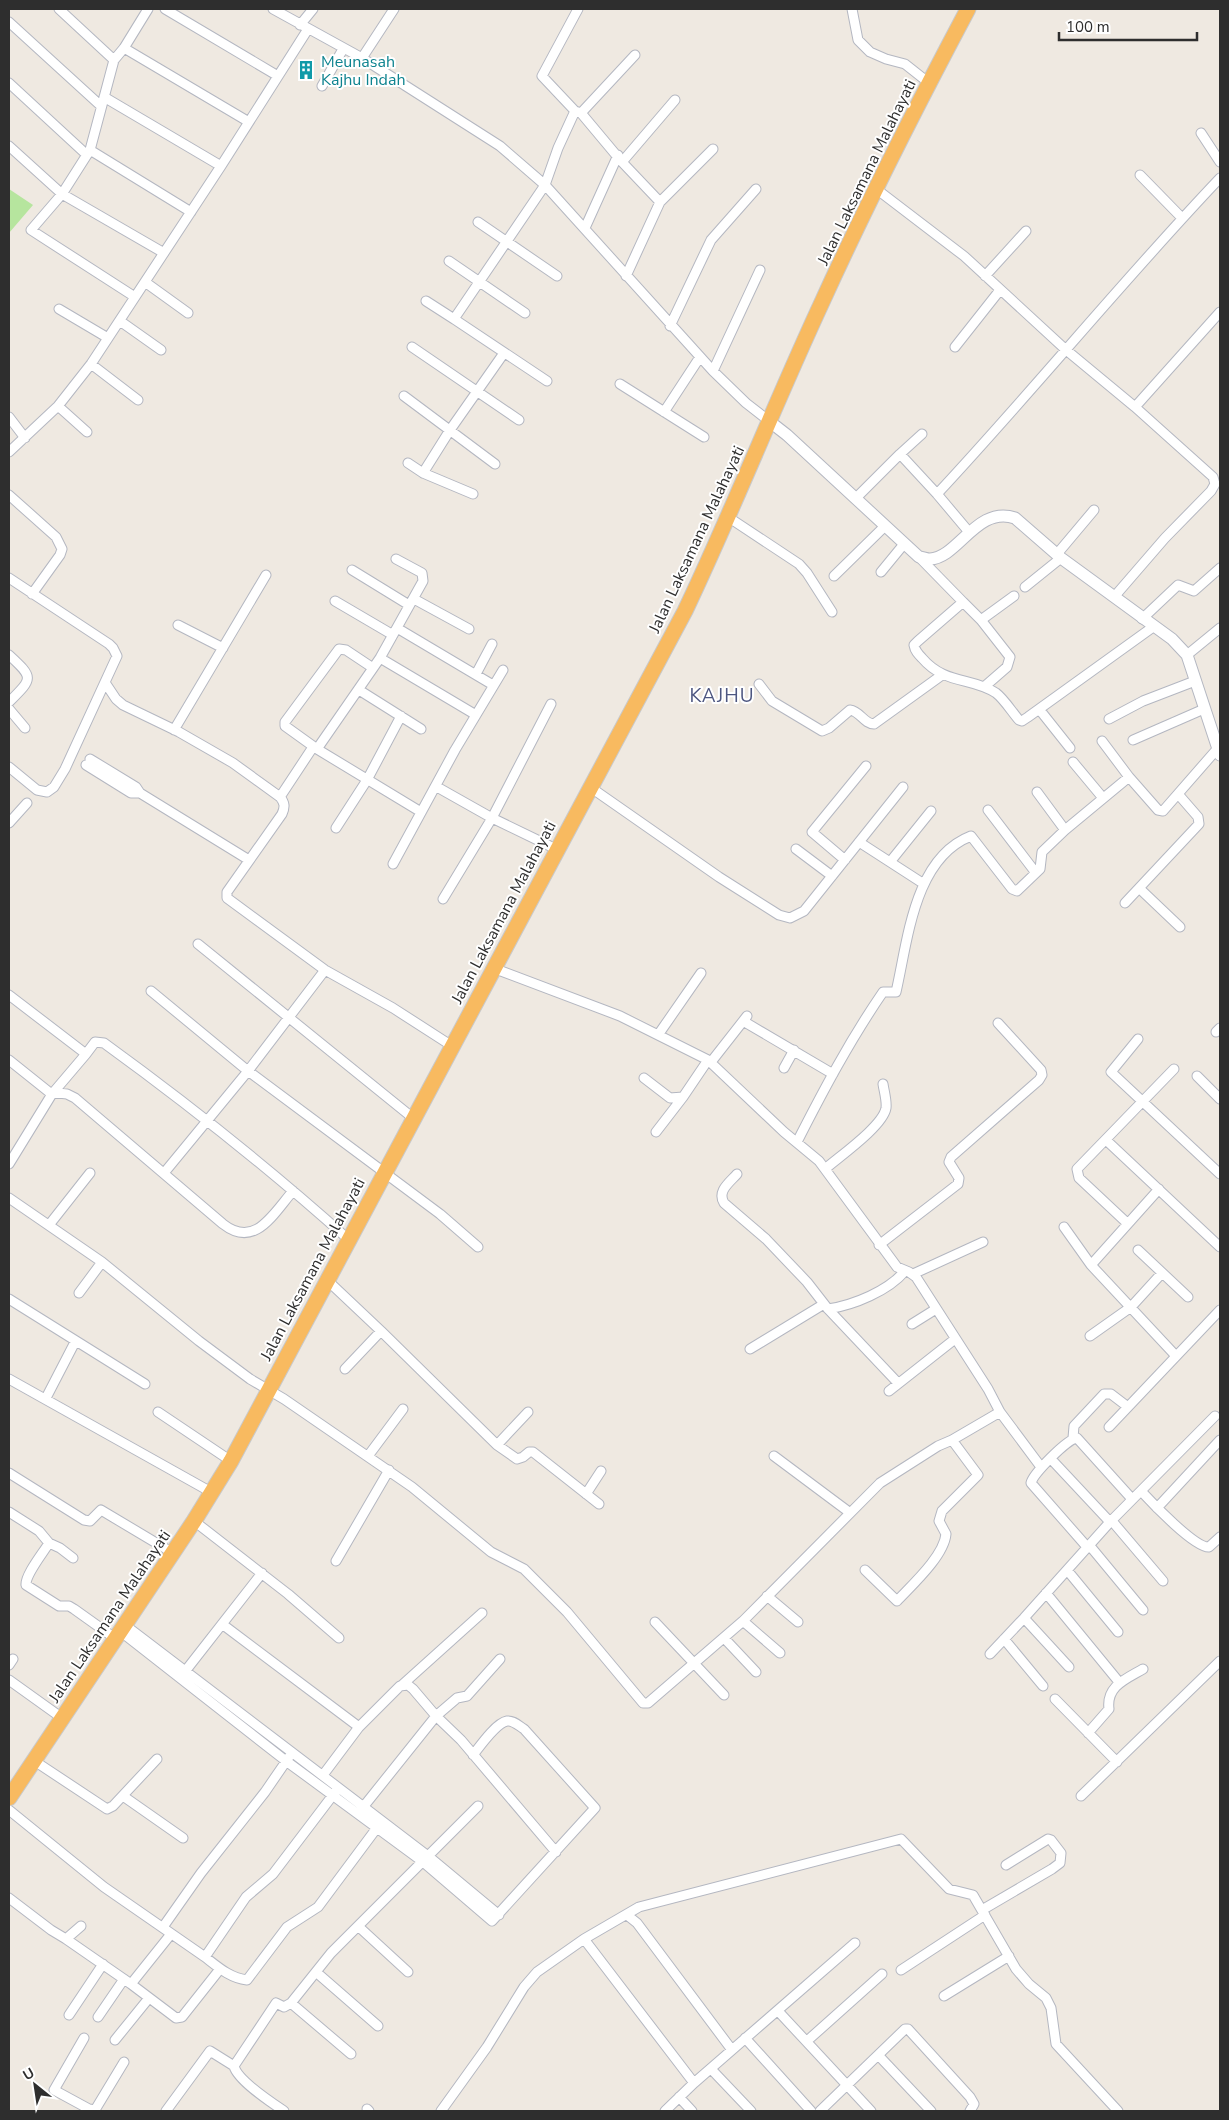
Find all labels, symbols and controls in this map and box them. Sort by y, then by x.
scale bar [1059,10,1196,42]
text: 100 m [1066,17,1110,37]
place label: Meunasah Kajhu Indah [321,51,406,91]
building icon: Meunasah Kajhu Indah [295,59,317,81]
street label: Jalan Laksamana Malahayati [812,76,921,270]
street label: Jalan Laksamana Malahayati [643,442,750,637]
district label: KAJHU [689,683,755,709]
street label: Jalan Laksamana Malahayati [446,817,561,1009]
street label: Jalan Laksamana Malahayati [255,1174,370,1366]
street label: Jalan Laksamana Malahayati [43,1526,176,1708]
north arrow [10,2060,60,2110]
text: U [20,2063,38,2085]

